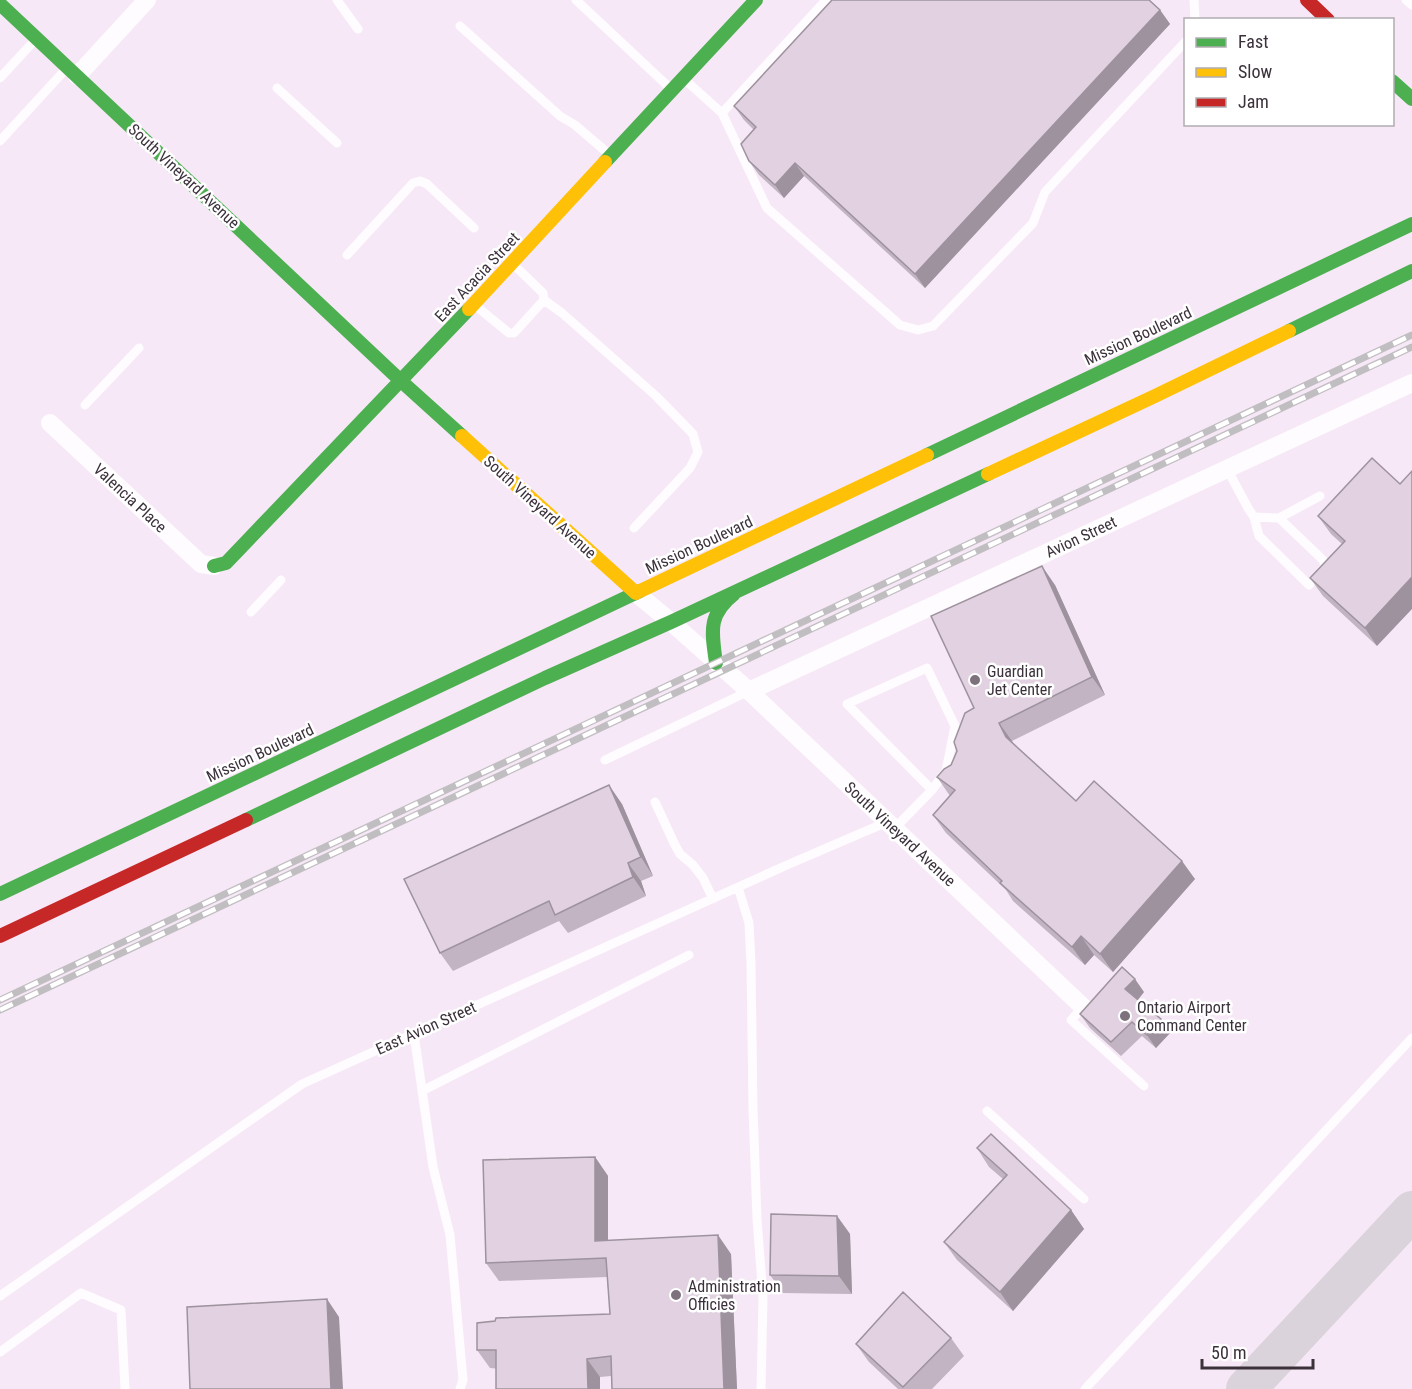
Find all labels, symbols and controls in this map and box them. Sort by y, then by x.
legend [1184,18,1394,126]
text: Fast [1238,31,1269,52]
text: Slow [1238,61,1273,82]
text: Jam [1238,91,1269,112]
street label: South Vineyard Avenue [125,120,243,232]
street label: East Acacia Street [431,228,524,326]
street label: Mission Boulevard [1081,303,1195,369]
street label: South Vineyard Avenue [480,452,600,562]
street label: Valencia Place [90,459,170,537]
street label: Mission Boulevard [642,512,756,578]
street label: Avion Street [1042,512,1120,562]
place label: Guardian Jet Center [987,662,1052,699]
marker: Guardian Jet Center [968,673,982,687]
street label: Mission Boulevard [203,720,317,786]
street label: South Vineyard Avenue [841,778,959,890]
street label: East Avion Street [373,997,479,1059]
place label: Ontario Airport Command Center [1137,998,1247,1035]
marker: Ontario Airport Command Center [1118,1009,1132,1023]
place label: Administration Officies [688,1277,781,1314]
marker: Administration Officies [669,1288,683,1302]
scale bar [1202,1332,1313,1370]
text: 50 m [1211,1342,1246,1363]

